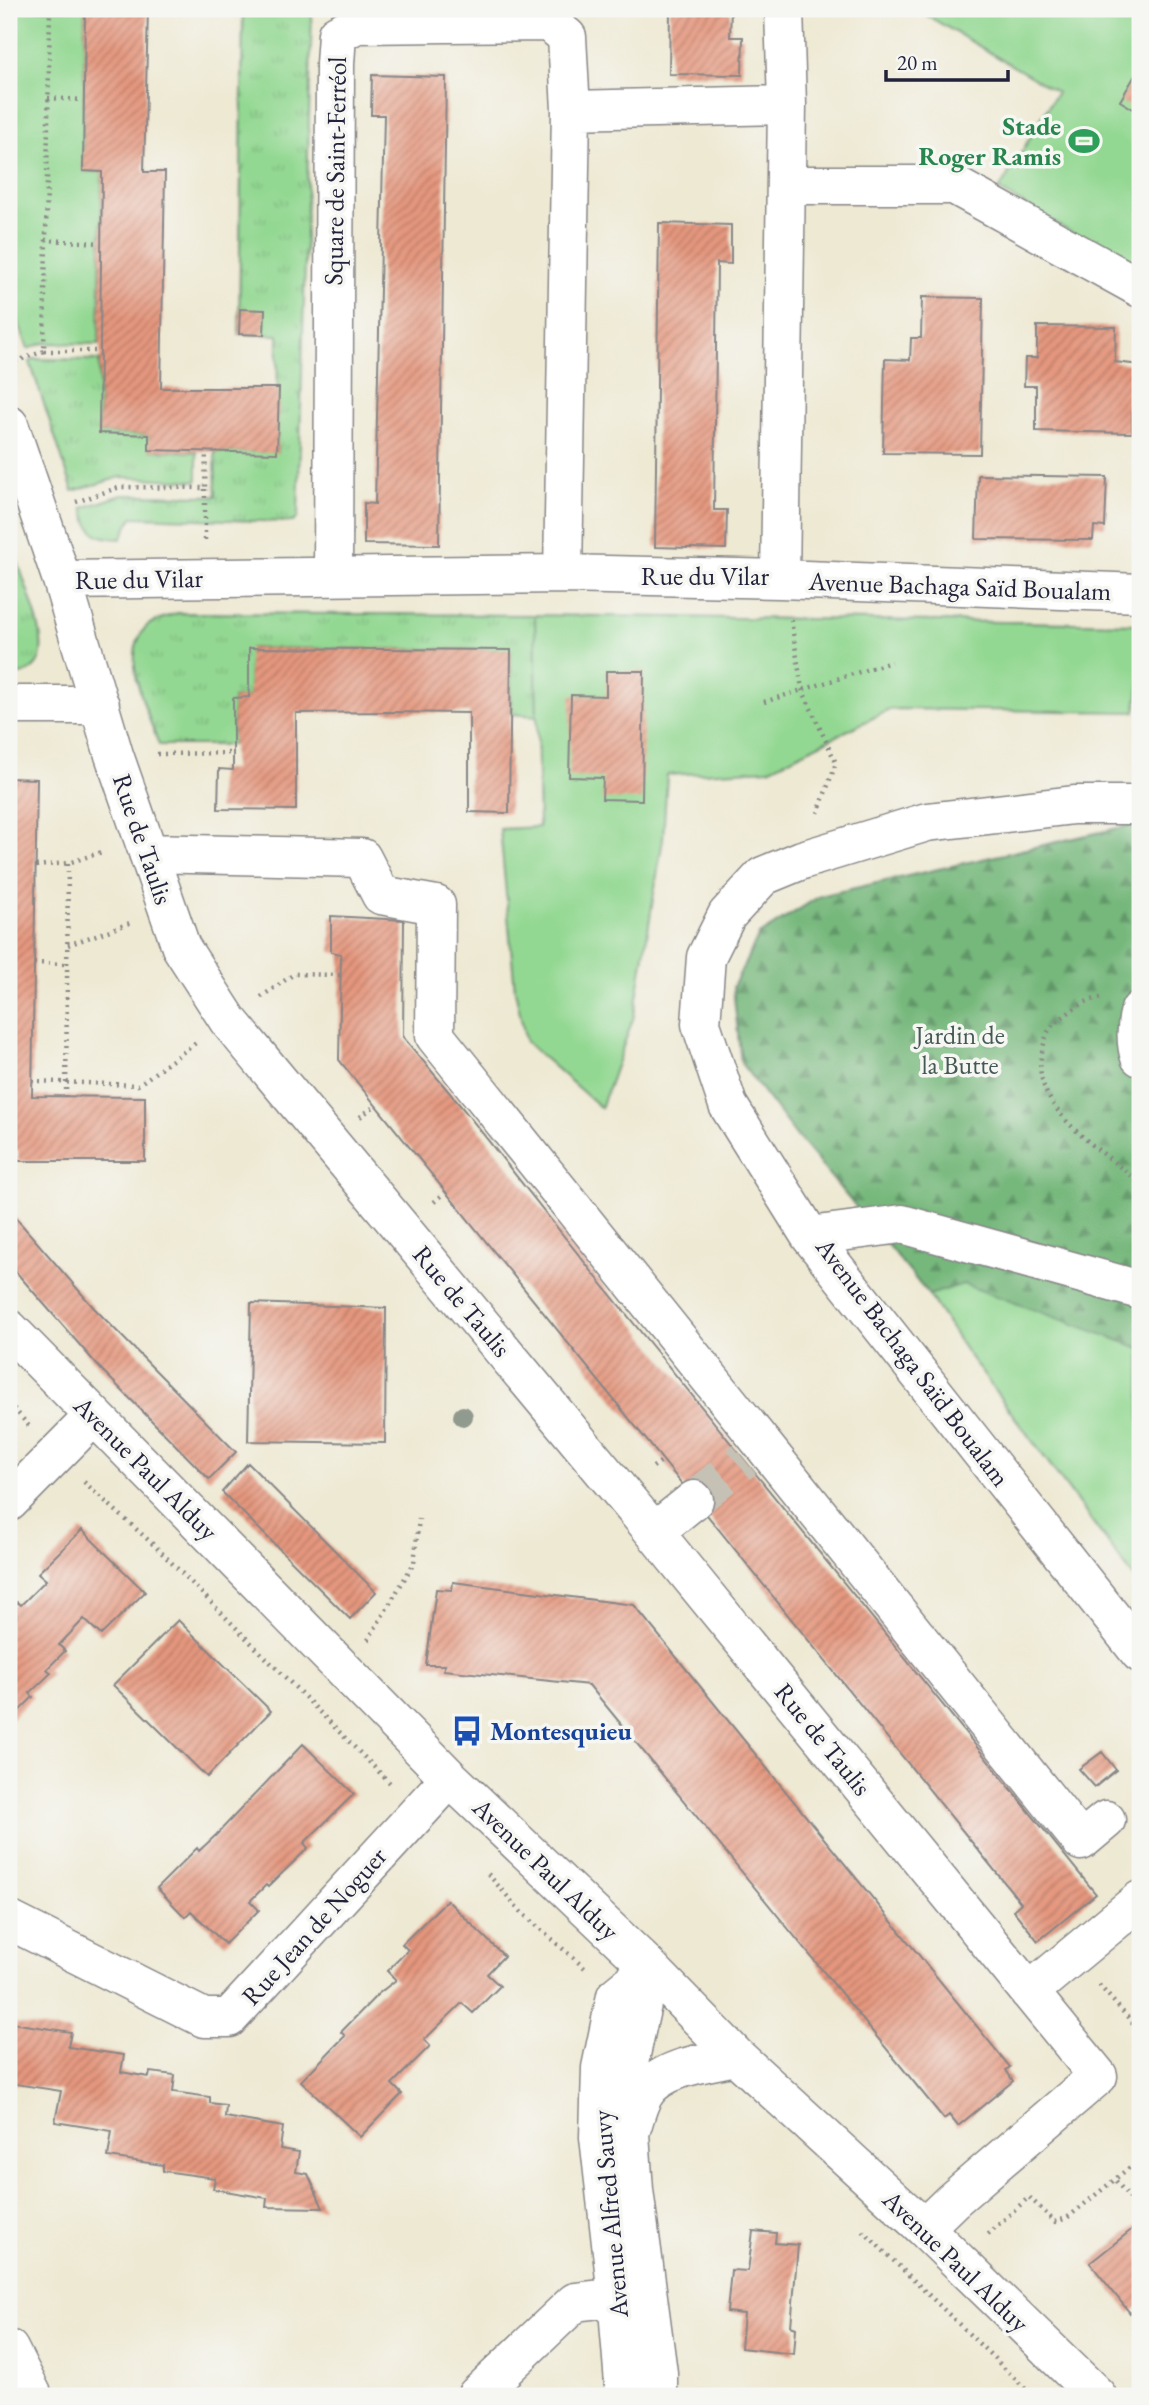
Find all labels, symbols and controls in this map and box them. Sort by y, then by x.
scale bar [886,38,1009,82]
text: 20 m [897,49,938,76]
street label: Square de Saint-Ferréol [316,56,354,286]
place label: Stade Roger Ramis [918,109,1061,173]
sports icon: Stade Roger Ramis [1067,124,1101,158]
street label: Rue du Vilar [641,559,769,593]
street label: Rue du Vilar [75,561,204,597]
street label: Avenue Bachaga Saïd Boualam [807,564,1112,608]
street label: Rue de Taulis [105,769,181,909]
park label: Jardin de la Butte [913,1018,1005,1082]
street label: Avenue Bachaga Saïd Boualam [808,1230,1018,1493]
street label: Rue de Taulis [405,1238,519,1364]
street label: Avenue Paul Alduy [66,1388,226,1548]
street label: Rue de Taulis [767,1676,879,1802]
bus stop icon: Montesquieu [450,1714,484,1748]
place label: Montesquieu [490,1714,632,1748]
street label: Avenue Paul Alduy [465,1790,627,1948]
street label: Rue Jean de Noguer [234,1839,394,2012]
street label: Avenue Alfred Sauvy [584,2108,636,2320]
street label: Avenue Paul Alduy [875,2182,1037,2340]

